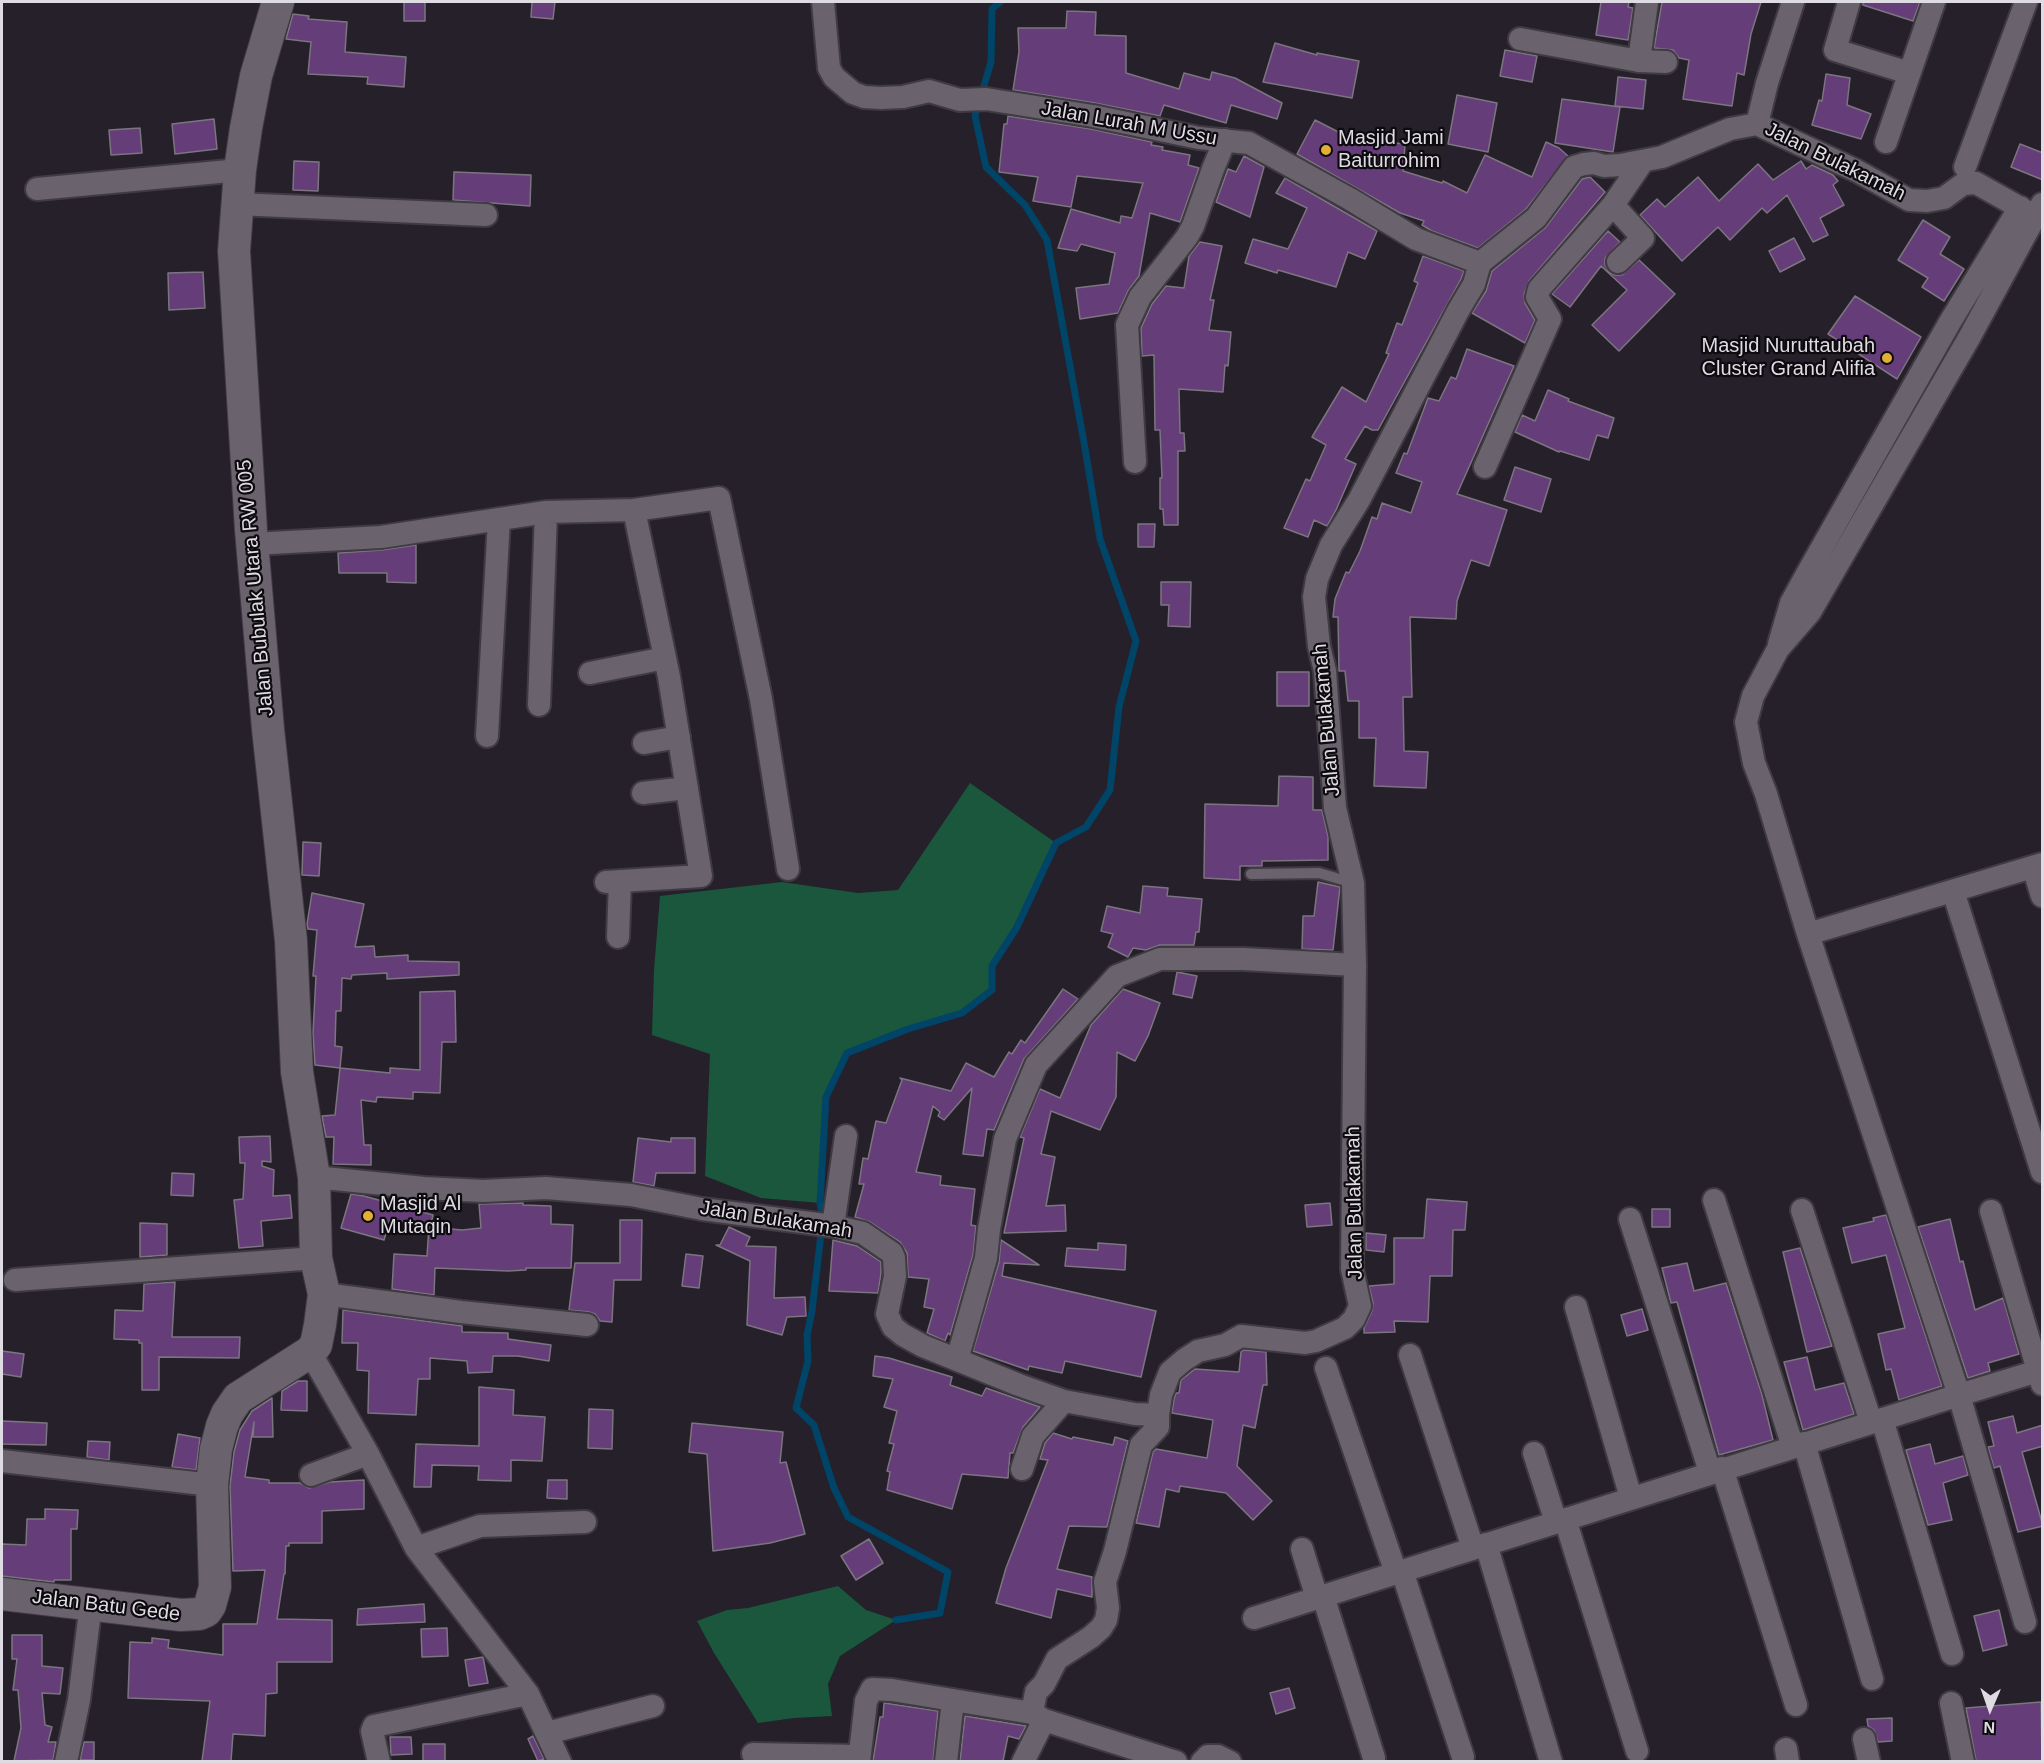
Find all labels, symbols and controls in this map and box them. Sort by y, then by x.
street label: Jalan Lurah M Ussu [1039,97,1219,151]
street label: Jalan Bulakamah [1761,118,1909,206]
place label: Masjid Jami Baiturrohim [1338,126,1444,173]
marker: Masjid Jami Baiturrohim [1319,143,1333,157]
place label: Masjid Nuruttaubah Cluster Grand Alifia [1702,334,1875,381]
marker: Masjid Nuruttaubah Cluster Grand Alifia [1880,351,1894,365]
street label: Jalan Bubulak Utara RW 005 [233,459,279,717]
street label: Jalan Bulakamah [1308,643,1346,797]
street label: Jalan Bulakamah [1342,1126,1368,1280]
place label: Masjid Al Mutaqin [380,1192,461,1239]
street label: Jalan Bulakamah [698,1196,854,1244]
marker: Masjid Al Mutaqin [361,1209,375,1223]
street label: Jalan Batu Gede [31,1585,181,1627]
north arrow [1960,1679,2020,1739]
text: N [1983,1719,1995,1736]

